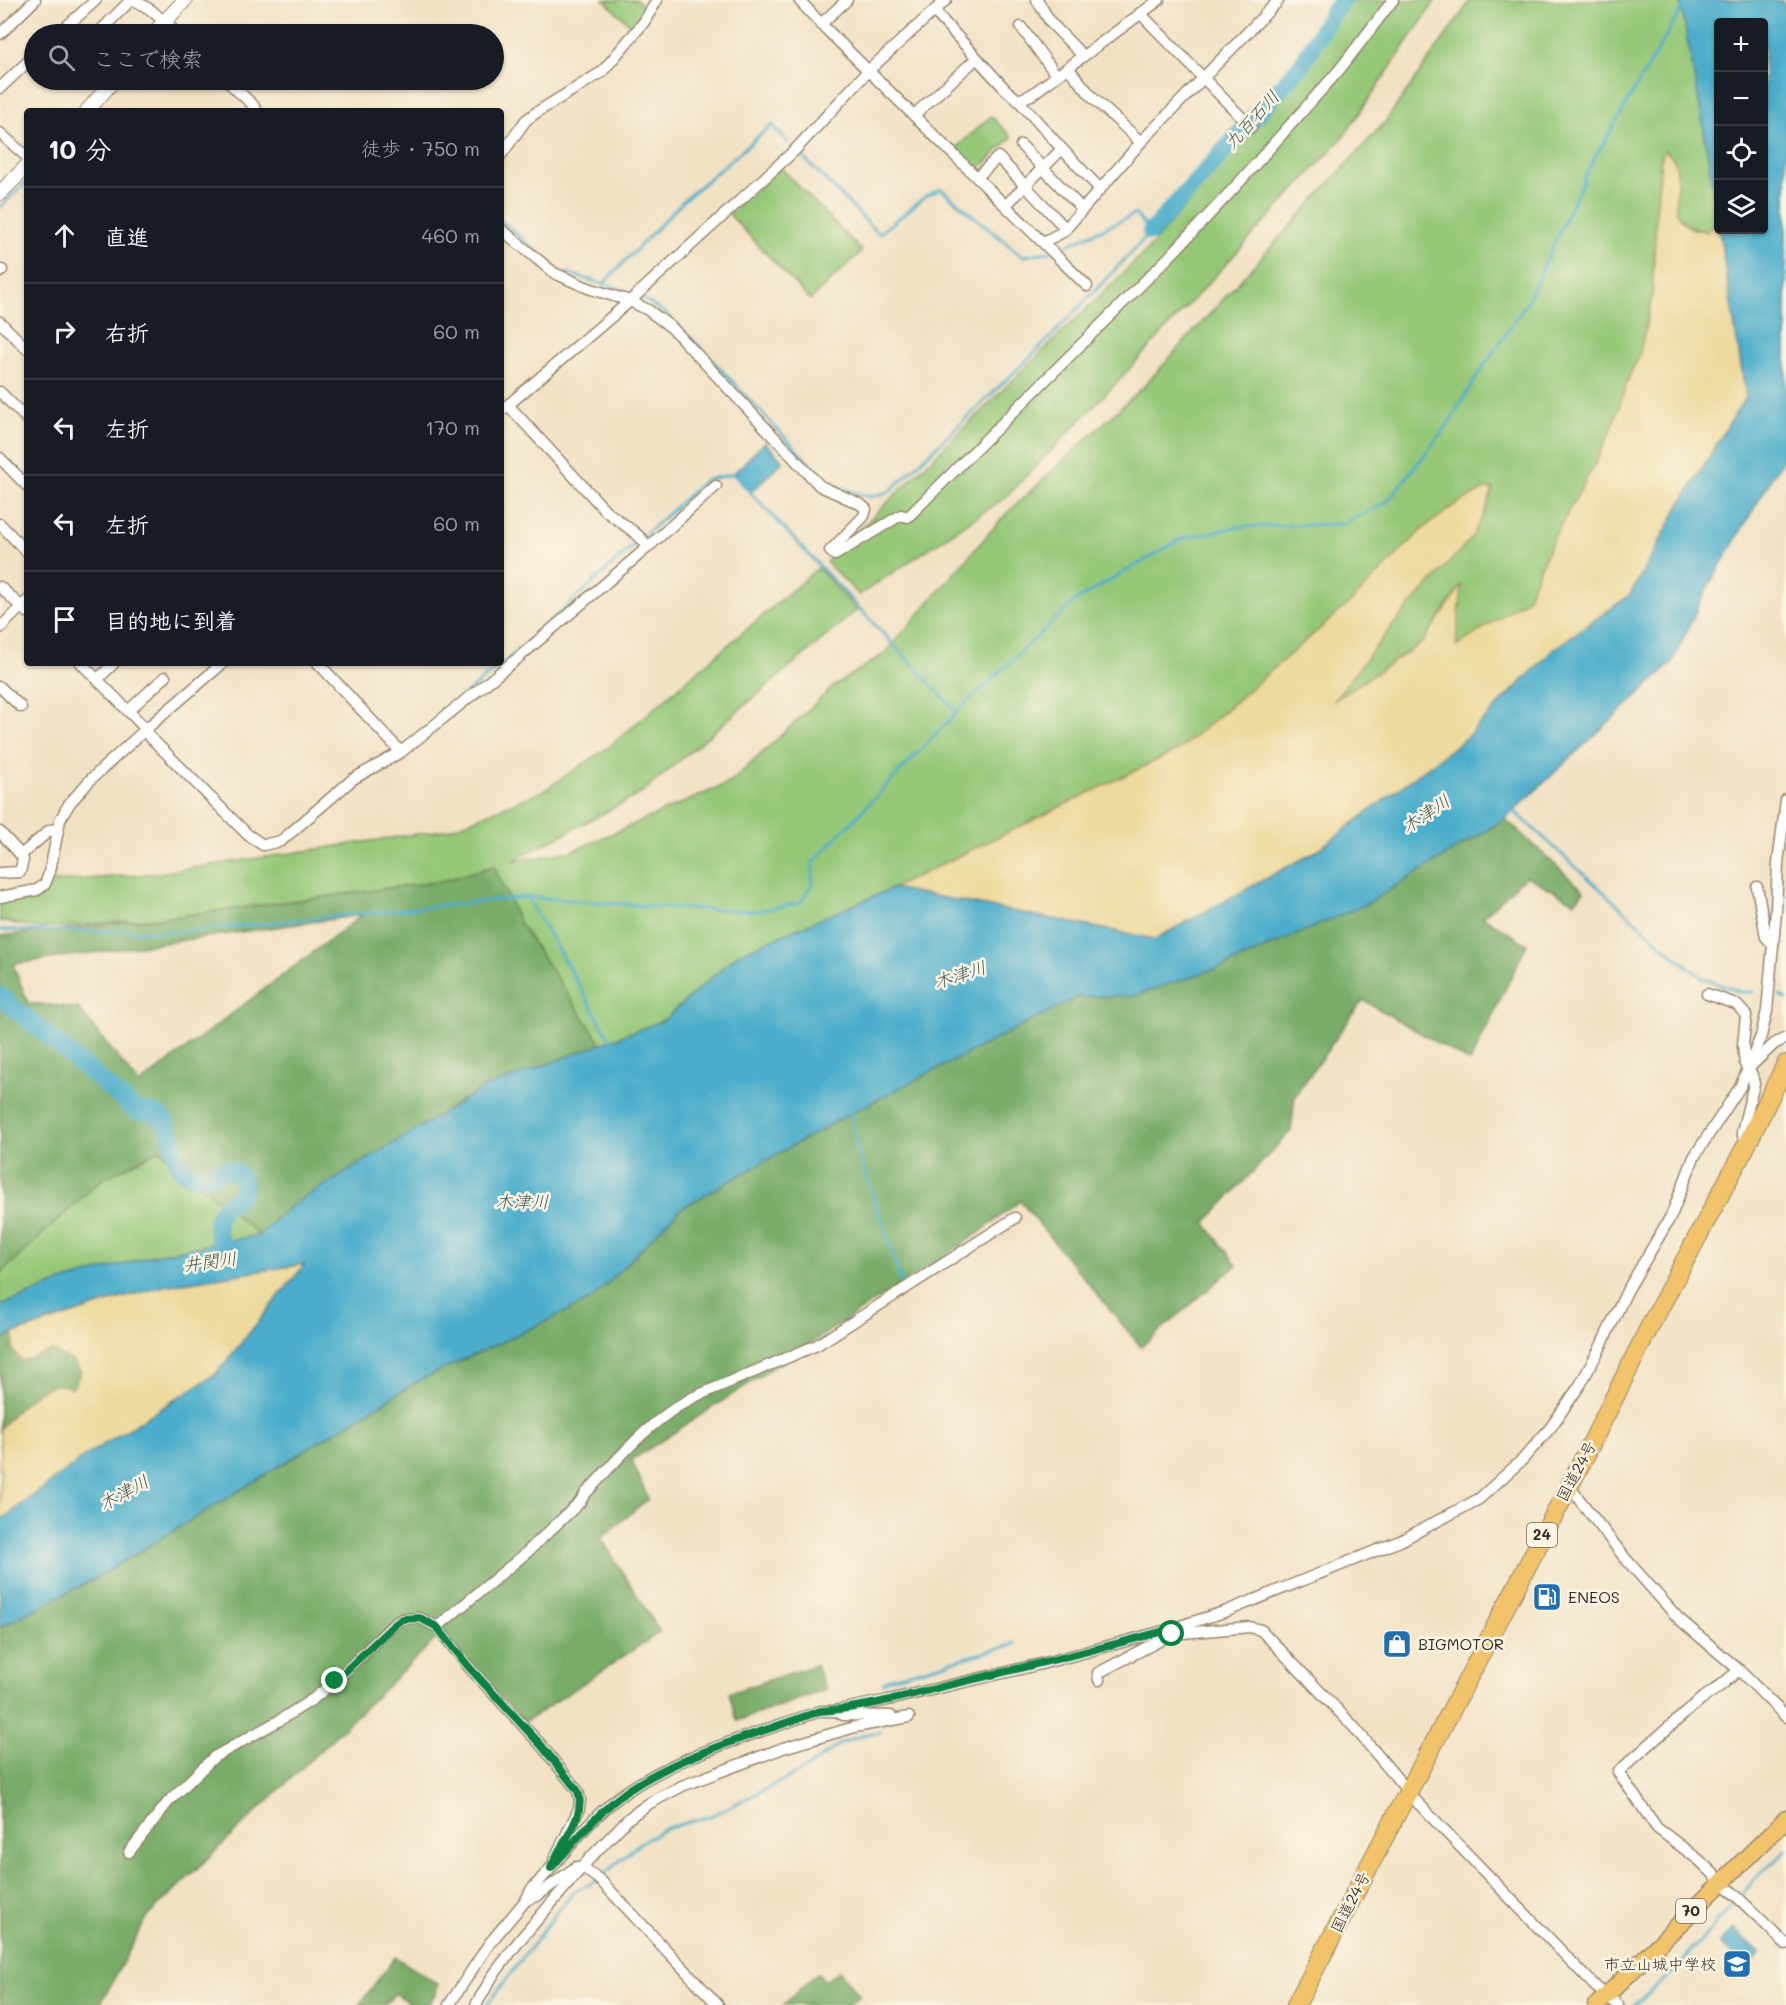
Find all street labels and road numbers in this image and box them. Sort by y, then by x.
street label: 国道24号 [1551,1437,1600,1505]
road number: 24 [1527,1523,1557,1547]
street label: 国道24号 [1325,1867,1374,1936]
road number: 70 [1676,1899,1706,1923]

